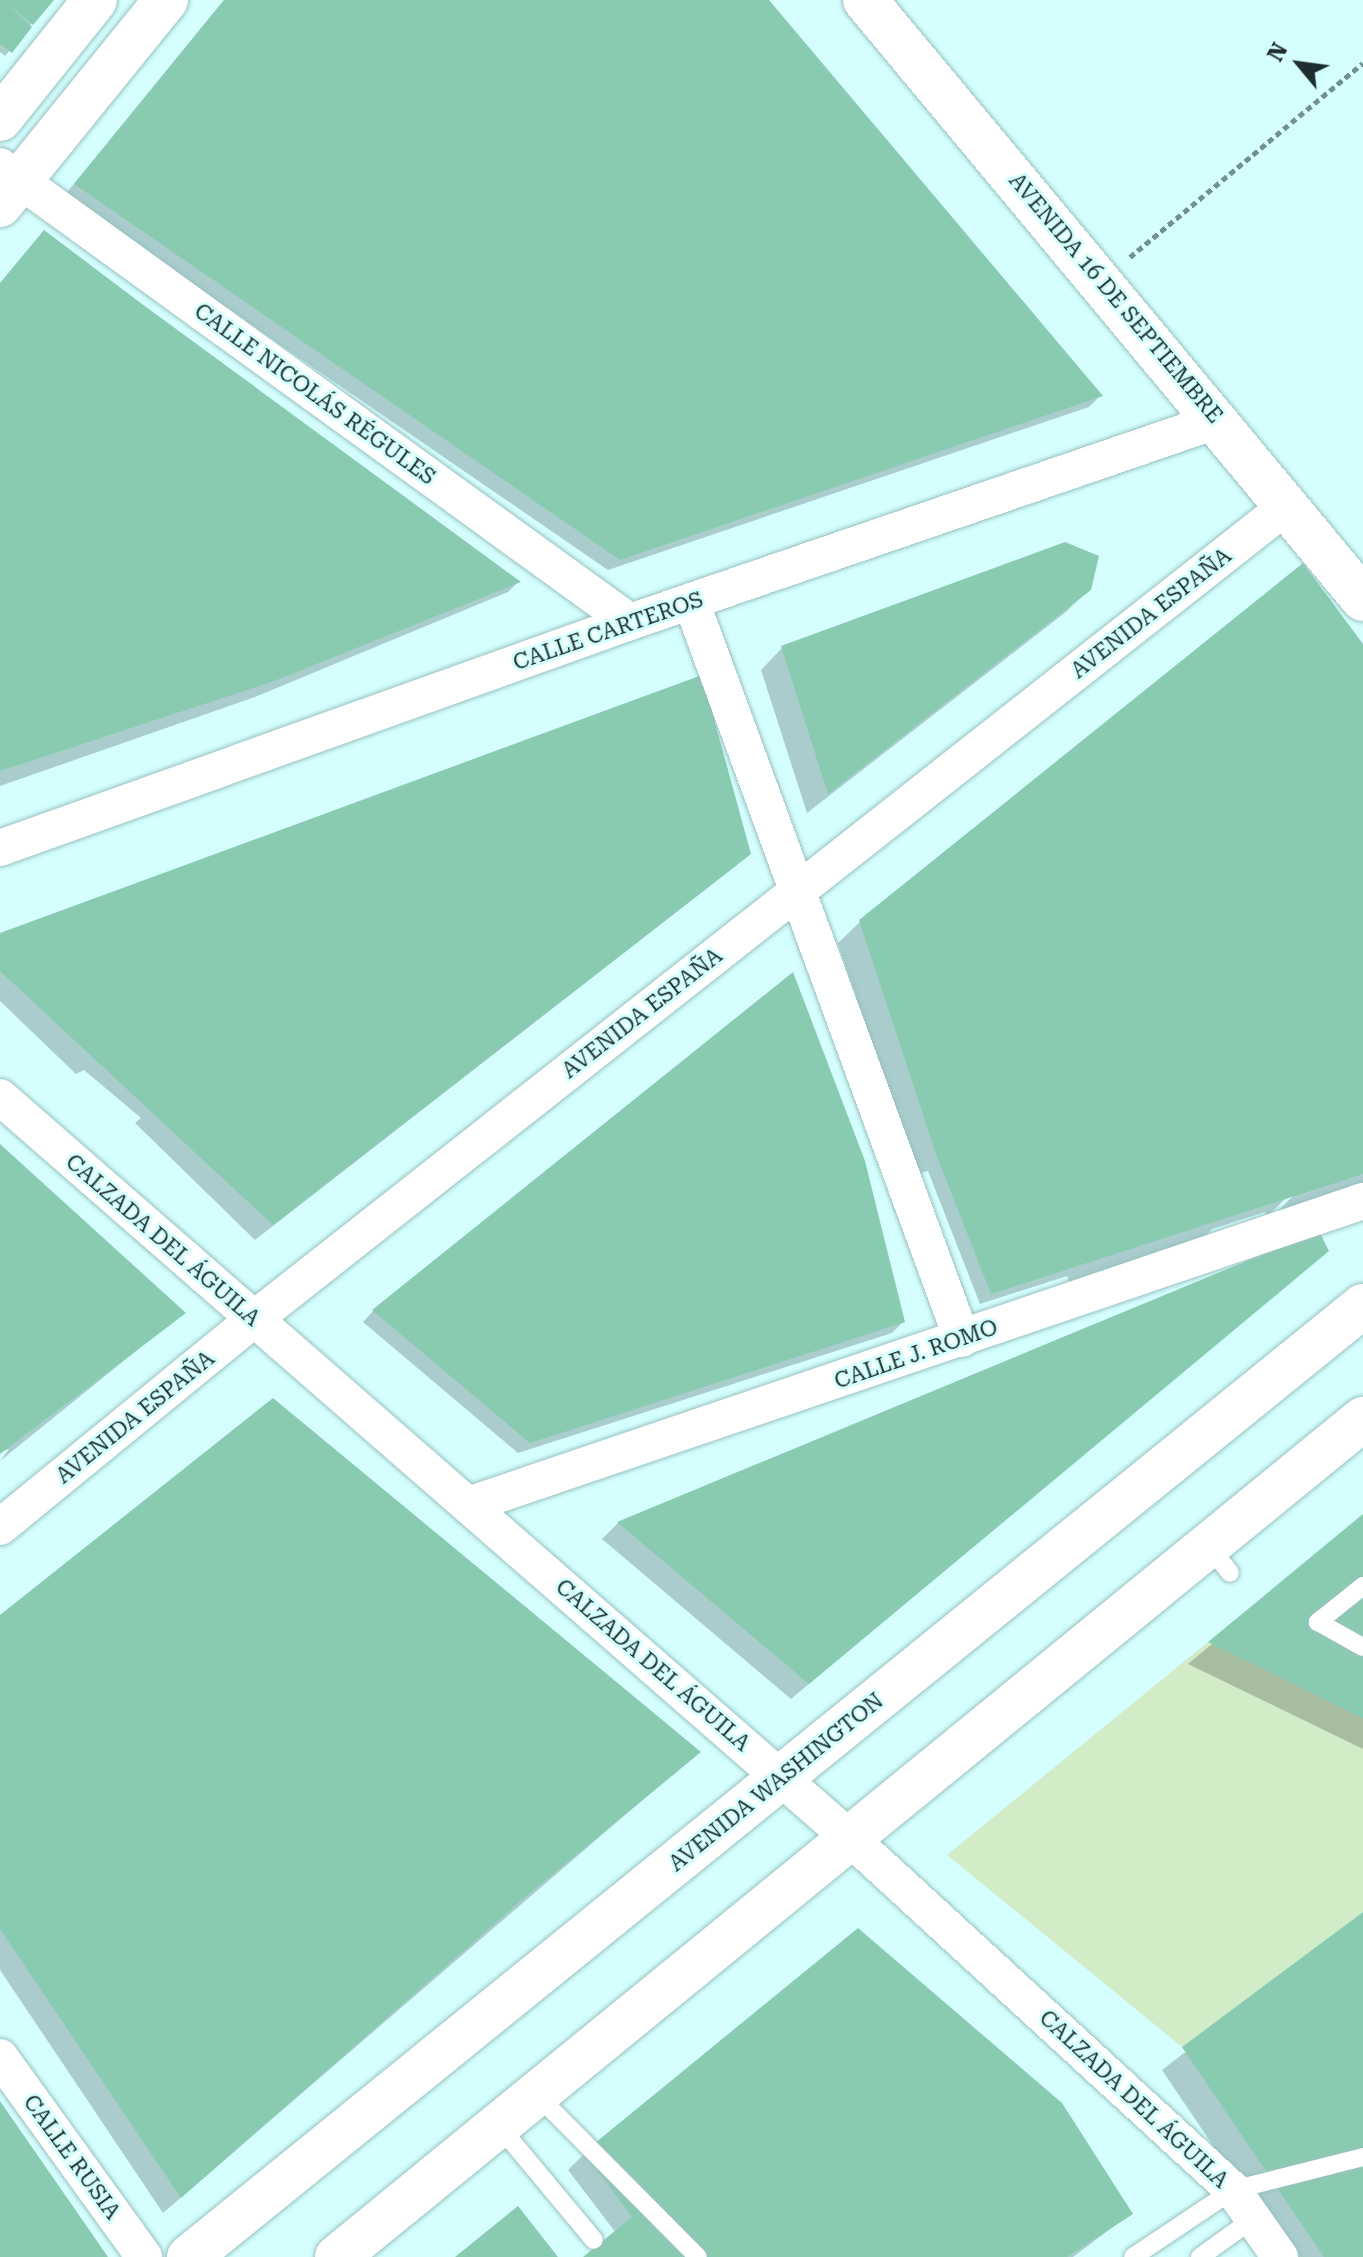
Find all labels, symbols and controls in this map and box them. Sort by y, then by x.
north arrow [1259,24,1339,104]
text: N [1263,39,1293,66]
street label: AVENIDA 16 DE SEPTIEMBRE [1004,168,1228,428]
street label: CALLE NICOLÁS RÉGULES [189,298,441,490]
street label: AVENIDA ESPAÑA [1066,542,1236,684]
street label: CALLE CARTEROS [510,586,706,676]
street label: AVENIDA ESPAÑA [557,942,727,1084]
street label: CALZADA DEL ÁGUILA [60,1148,266,1332]
street label: CALLE J. ROMO [831,1314,1001,1394]
street label: AVENIDA ESPAÑA [50,1345,220,1489]
street label: CALZADA DEL ÁGUILA [550,1573,756,1757]
street label: AVENIDA WASHINGTON [663,1687,889,1877]
street label: CALZADA DEL ÁGUILA [1034,2005,1234,2193]
street label: CALLE RUSIA [18,2090,126,2224]

